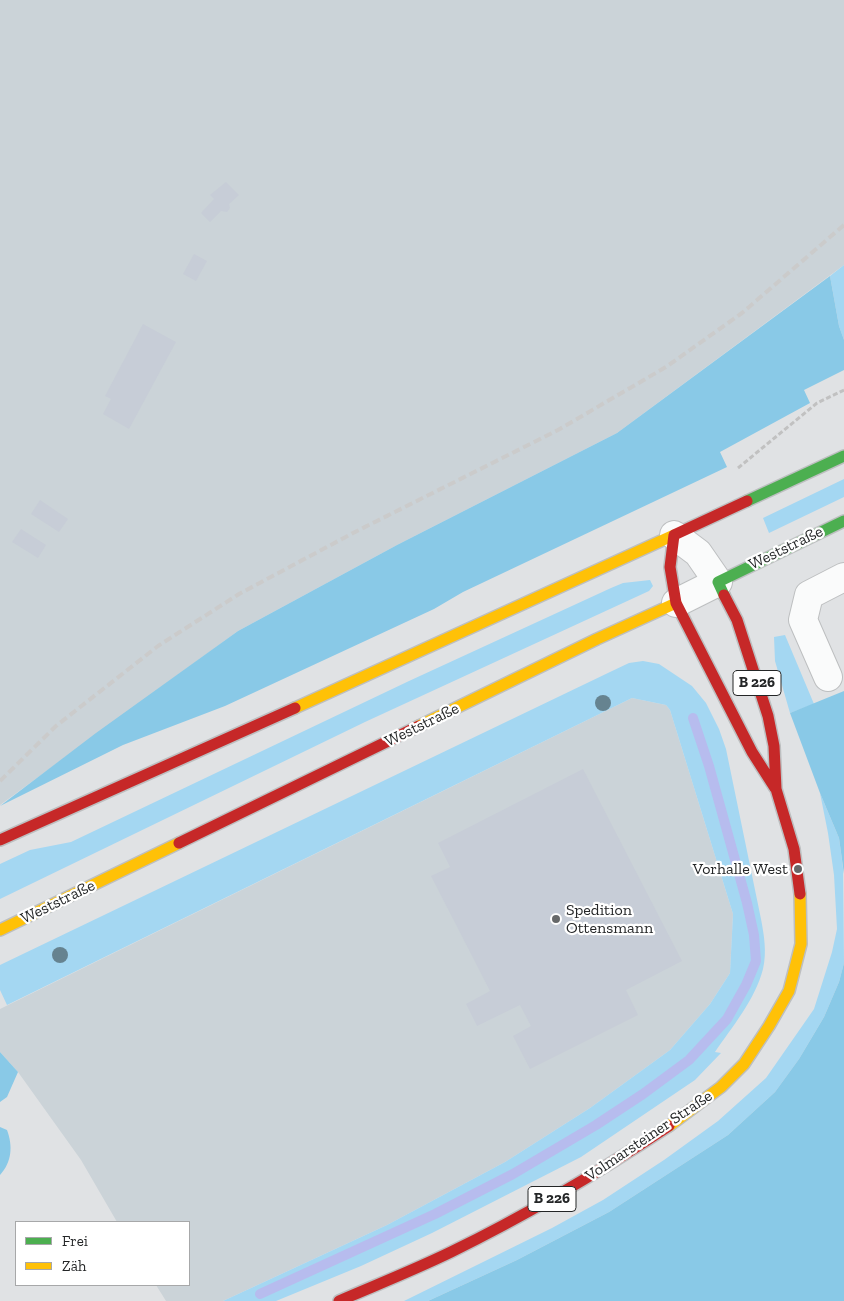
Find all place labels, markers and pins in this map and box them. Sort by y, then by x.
place label: Vorhalle West [693,859,788,879]
marker: Vorhalle West [792,863,804,875]
place label: Spedition Ottensmann [566,900,653,938]
marker: Spedition Ottensmann [550,913,562,925]

